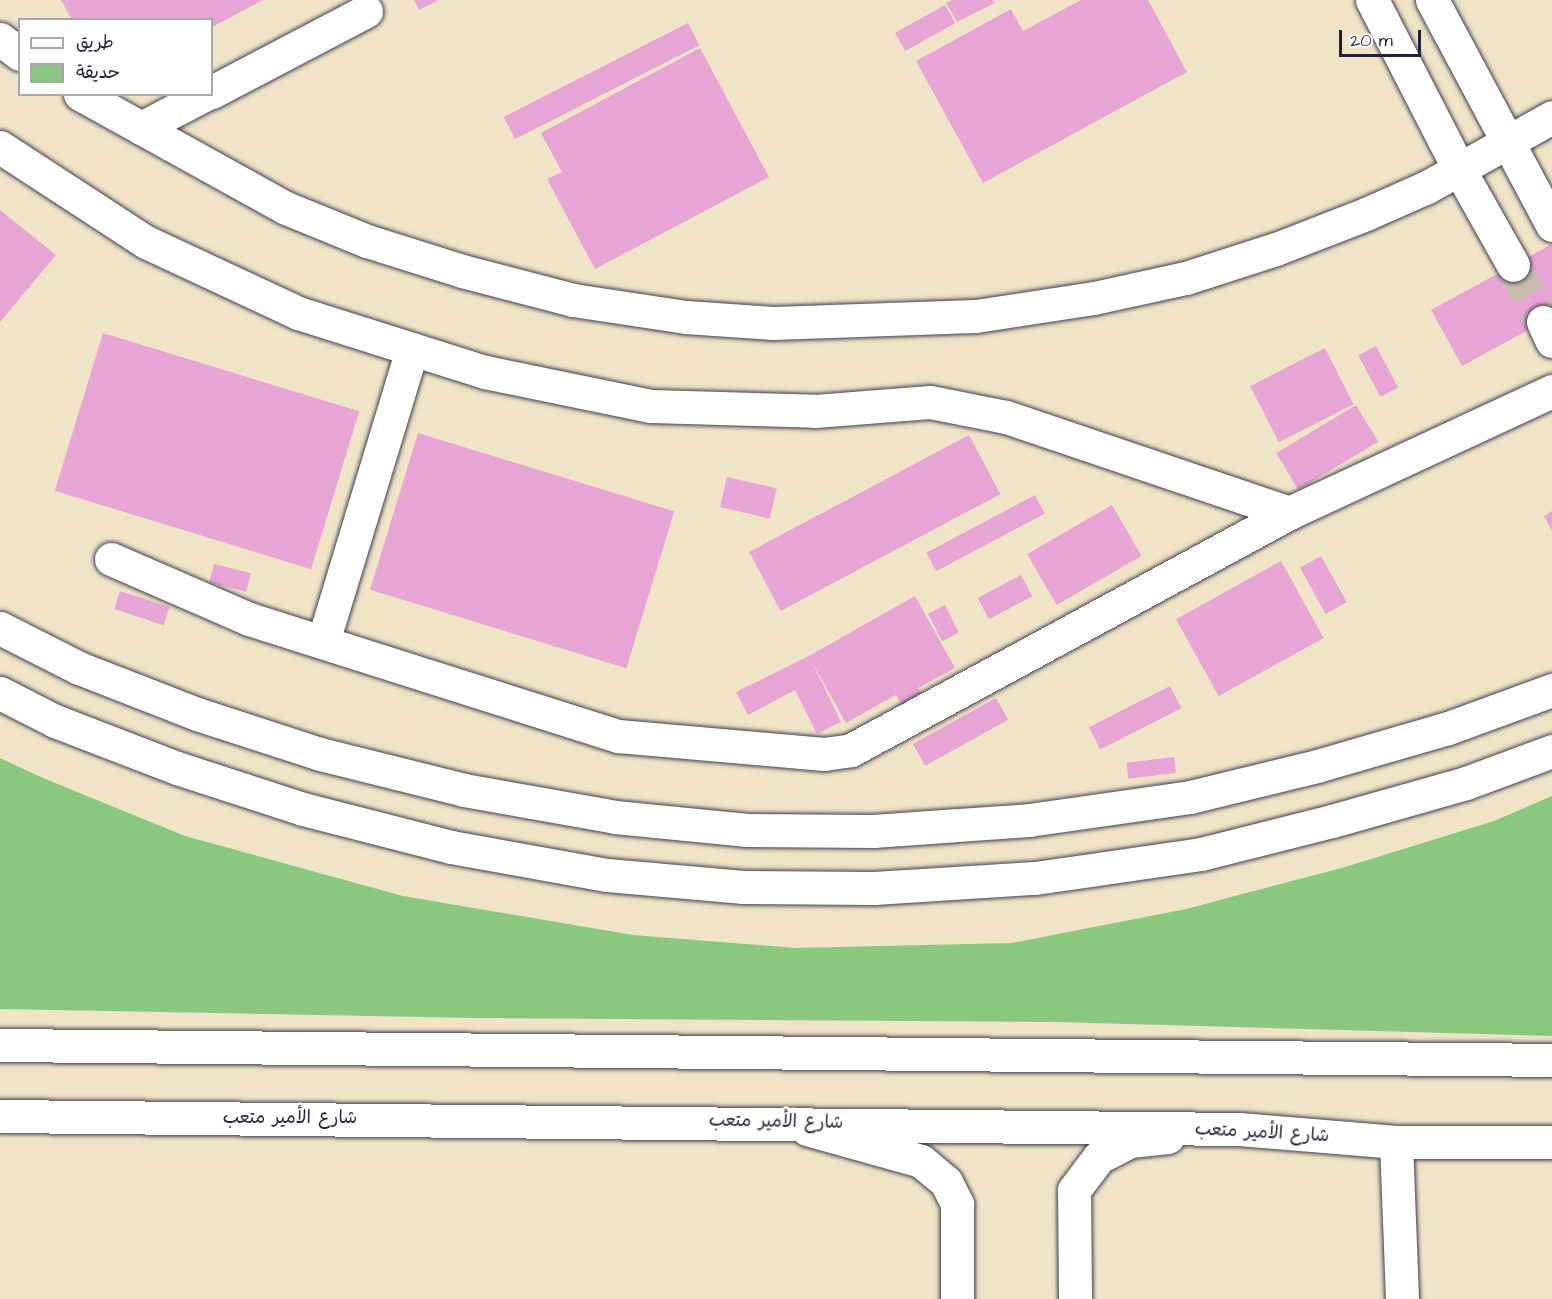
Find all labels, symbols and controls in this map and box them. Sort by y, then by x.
legend [18,18,213,96]
scale bar [1342,18,1424,56]
text: 20 m [1350,28,1393,53]
text: طريق [76,30,114,55]
text: حديقة [76,60,120,85]
street label: شارع الأمير متعب [223,1107,357,1129]
street label: شارع الأمير متعب [709,1110,843,1134]
street label: شارع الأمير متعب [1194,1119,1330,1147]

